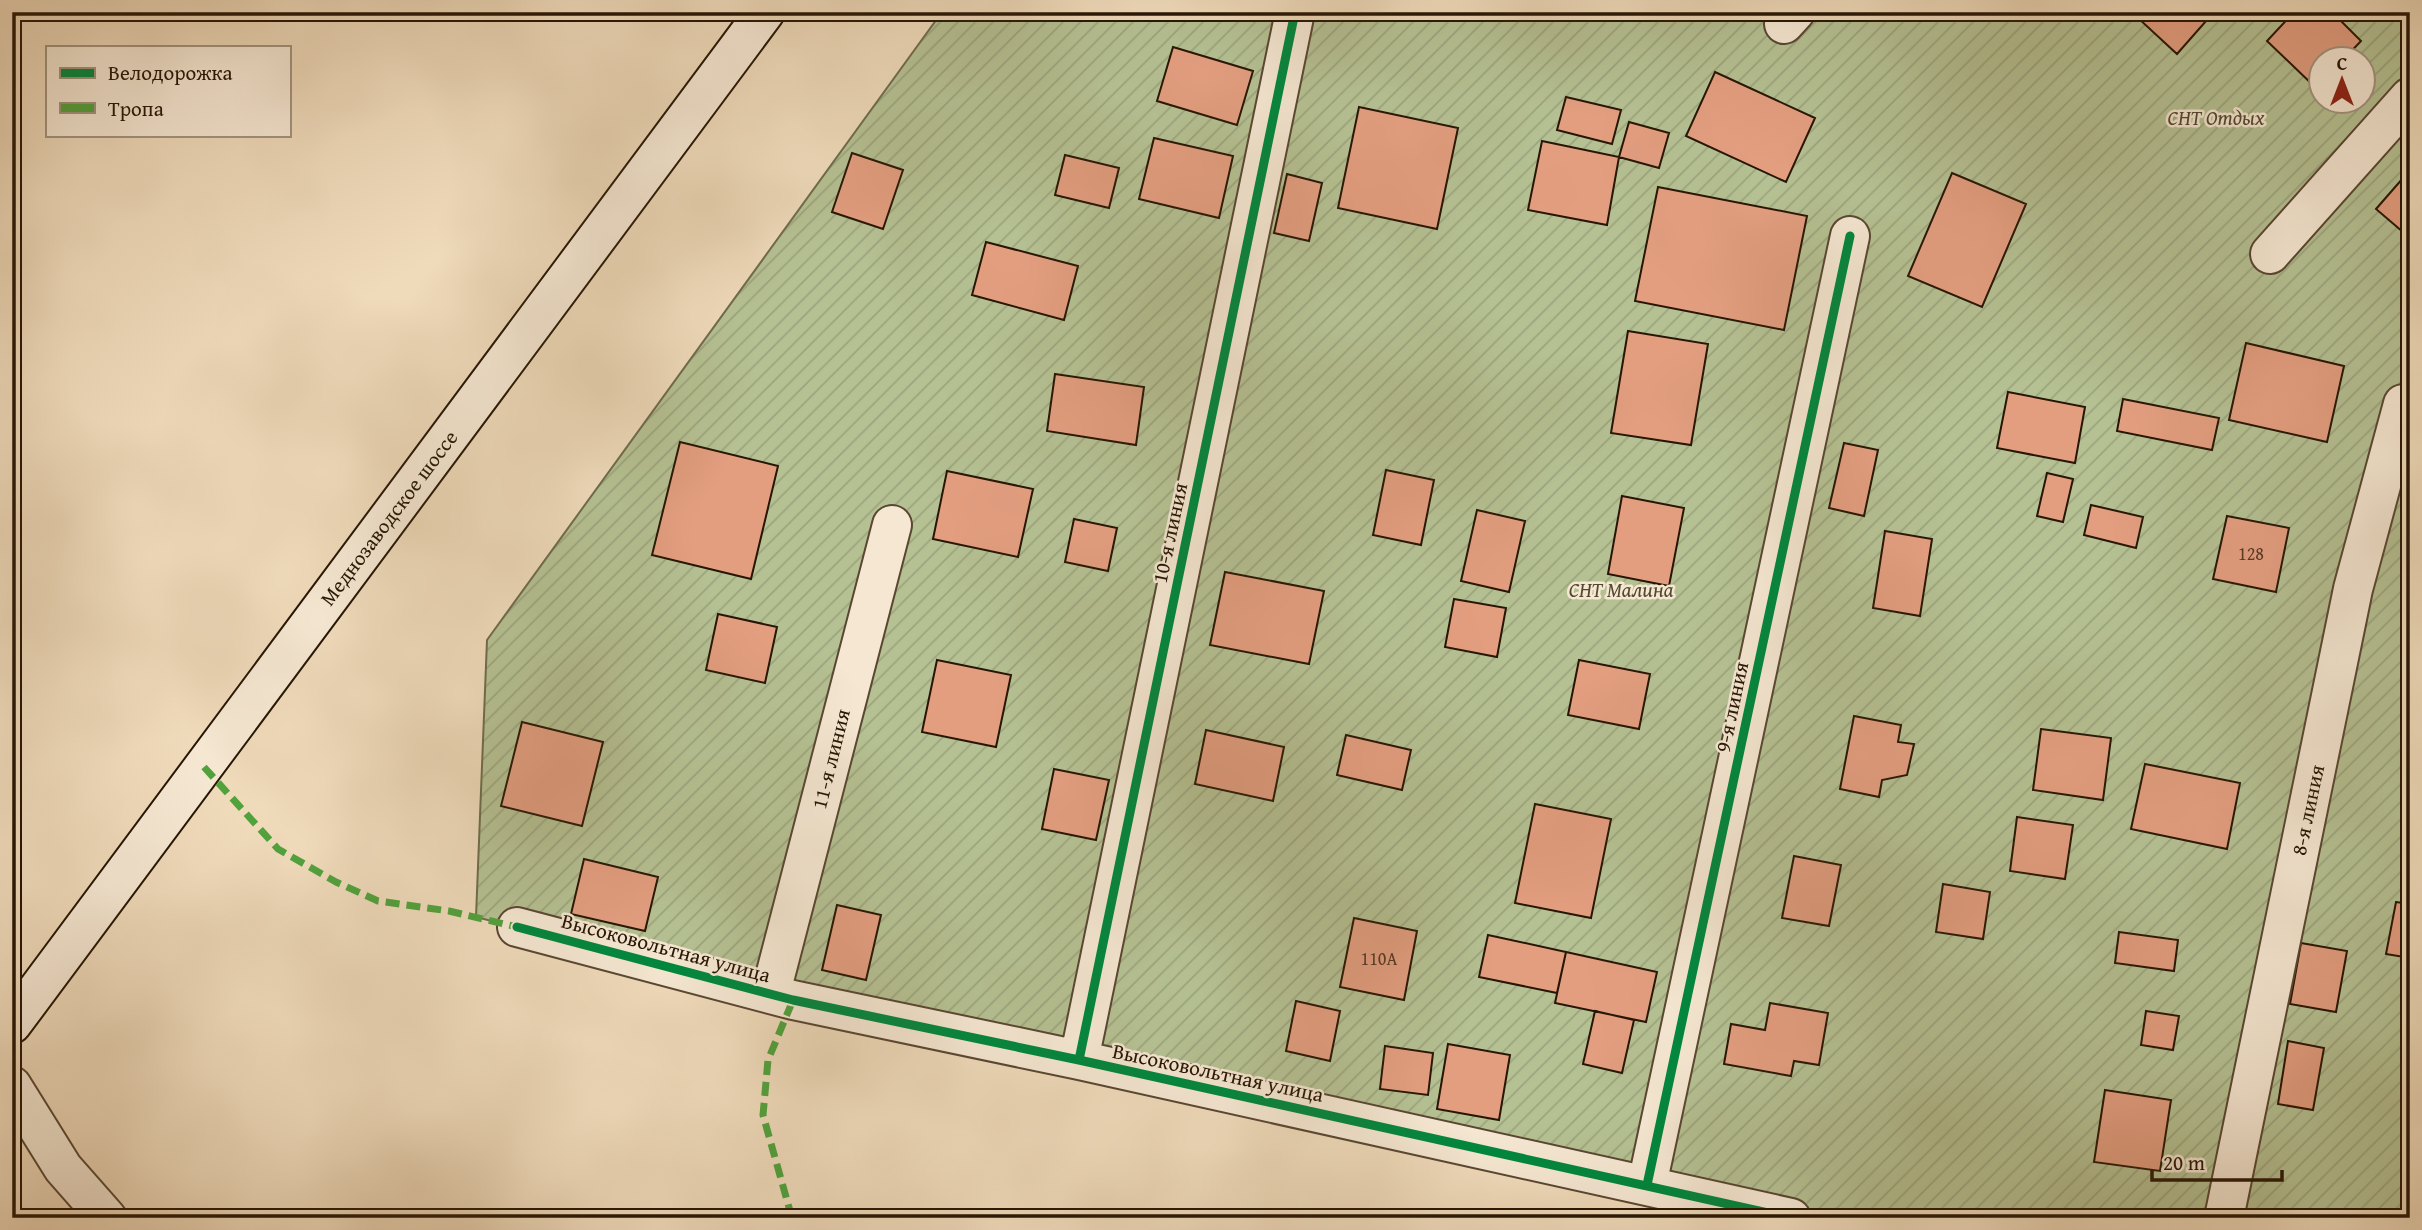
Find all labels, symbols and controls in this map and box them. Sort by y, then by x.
legend [46,46,290,136]
north arrow [2306,46,2376,116]
text: С [2337,49,2348,77]
text: Велодорожка [108,57,233,88]
text: Тропа [108,93,164,124]
park label: СНТ Отдых [2168,102,2265,133]
street label: Меднозаводское шоссе [312,423,465,612]
street label: 10-я линия [1144,479,1195,586]
house number: 128 [2238,540,2264,567]
park label: СНТ Малина [1569,574,1674,605]
street label: 9-я линия [1707,658,1756,755]
street label: 11-я линия [803,705,858,812]
street label: 8-я линия [2283,761,2332,858]
street label: Высоковольтная улица [558,905,774,990]
house number: 110А [1361,945,1398,972]
street label: Высоковольтная улица [1110,1035,1327,1110]
scale bar [2152,1139,2282,1183]
text: 20 m [2163,1147,2205,1178]

